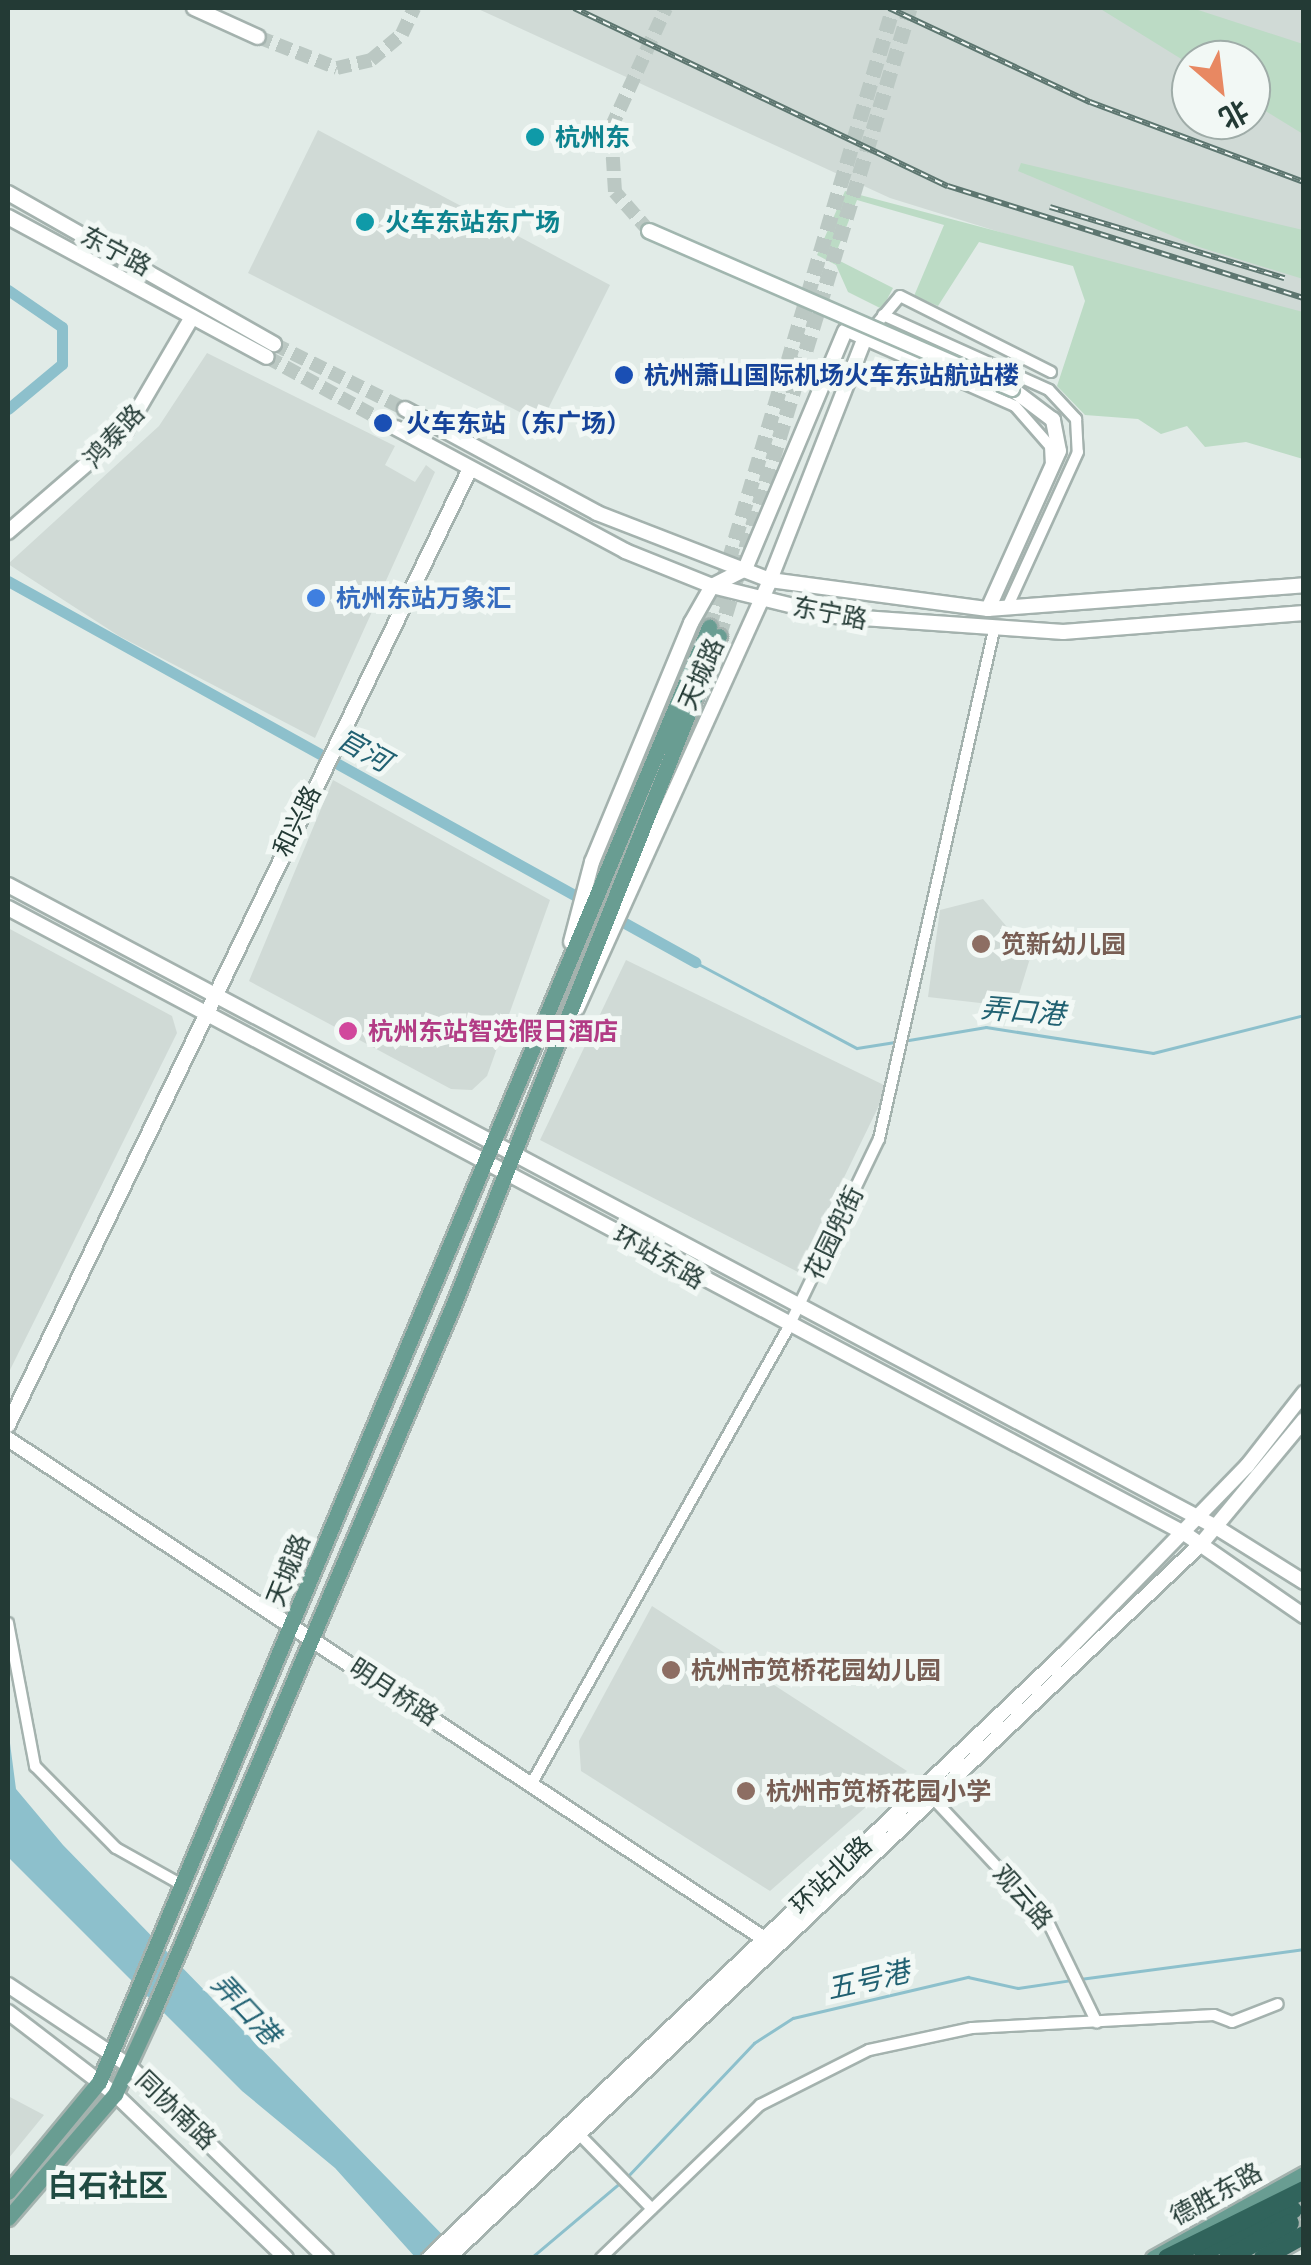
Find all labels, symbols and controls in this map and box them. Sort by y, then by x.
north arrow [1171,40,1271,140]
text: 北 [1212,90,1257,141]
place label: 杭州东 [555,122,630,152]
marker: 杭州东 [524,126,546,148]
place label: 火车东站东广场 [385,207,560,237]
marker: 火车东站东广场 [354,211,376,233]
street label: 东宁路 [76,220,156,282]
place label: 杭州萧山国际机场火车东站航站楼 [644,360,1019,390]
marker: 杭州萧山国际机场火车东站航站楼 [613,364,635,386]
street label: 鸿泰路 [77,398,151,474]
place label: 火车东站（东广场） [406,408,631,438]
marker: 火车东站（东广场） [370,410,396,436]
place label: 杭州东站万象汇 [336,583,511,613]
marker: 杭州东站万象汇 [305,587,327,609]
street label: 东宁路 [790,591,870,635]
street label: 天城路 [672,634,730,714]
water label: 官河 [331,722,397,778]
street label: 和兴路 [267,781,327,861]
place label: 笕新幼儿园 [1001,929,1126,959]
marker: 笕新幼儿园 [970,933,992,955]
water label: 弄口港 [980,991,1066,1031]
place label: 杭州东站智选假日酒店 [368,1016,618,1046]
marker: 杭州东站智选假日酒店 [337,1020,359,1042]
street label: 花园兜街 [799,1181,869,1285]
street label: 环站东路 [608,1219,710,1295]
street label: 天城路 [260,1530,316,1610]
street label: 明月桥路 [344,1652,444,1732]
place label: 杭州市笕桥花园幼儿园 [691,1655,941,1685]
marker: 杭州市笕桥花园幼儿园 [660,1659,682,1681]
place label: 杭州市笕桥花园小学 [766,1776,991,1806]
marker: 杭州市笕桥花园小学 [735,1780,757,1802]
street label: 环站北路 [784,1830,878,1920]
street label: 观云路 [987,1859,1059,1935]
water label: 五号港 [823,1954,913,2006]
water label: 弄口港 [205,1967,287,2051]
street label: 同协南路 [130,2064,222,2156]
street label: 德胜东路 [1165,2157,1267,2231]
district label: 白石社区 [48,2167,168,2203]

